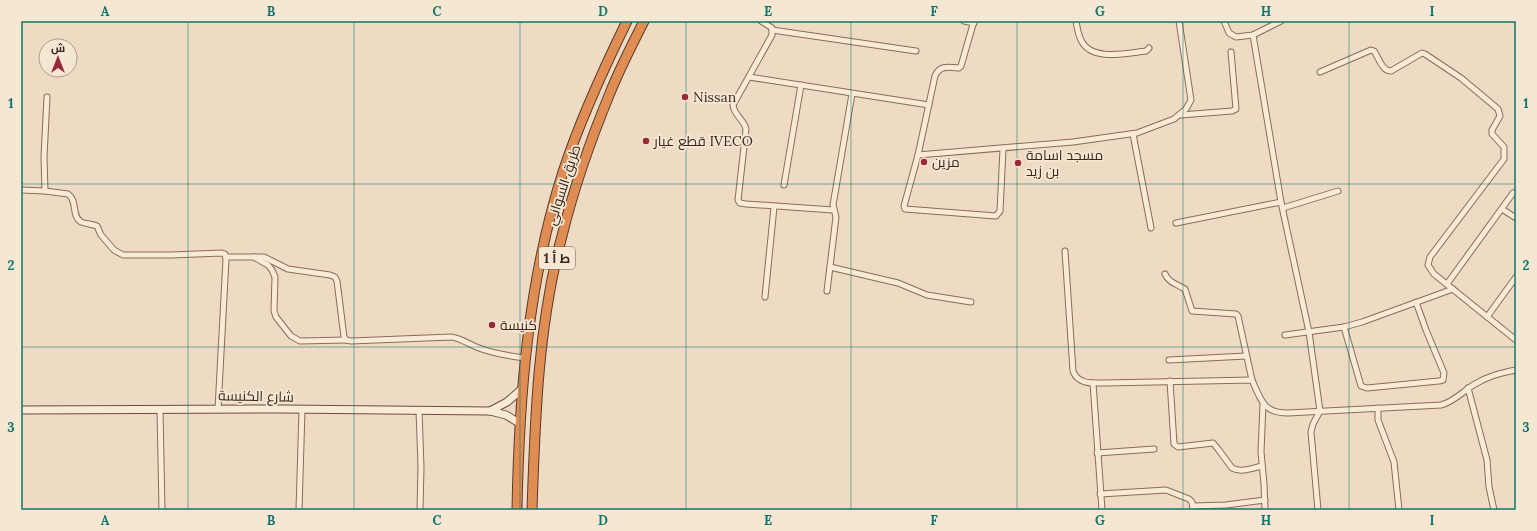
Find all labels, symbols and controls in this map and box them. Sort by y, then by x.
text: A [101,3,110,20]
text: B [267,3,276,20]
text: C [433,3,442,20]
text: D [598,3,608,20]
text: E [764,3,772,20]
text: F [930,3,938,20]
text: G [1095,3,1105,20]
text: H [1261,3,1271,20]
text: I [1429,3,1435,20]
north arrow [38,38,78,78]
text: ش [51,41,65,55]
place label: Nissan [693,88,737,106]
marker: Nissan [680,92,690,102]
text: 1 [8,95,14,112]
text: 1 [1523,95,1529,112]
place label: قطع غيار IVECO [653,132,753,150]
marker: قطع غيار IVECO [641,136,651,146]
street label: طريق السواني [542,143,587,228]
place label: مسجد اسامة بن زيد [1026,146,1103,180]
place label: مزين [932,153,960,171]
marker: مزين [919,157,929,167]
marker: مسجد اسامة بن زيد [1013,158,1023,168]
road number: ط أ 1 [539,247,575,269]
text: 2 [8,257,15,274]
text: 2 [1523,257,1530,274]
place label: كنيسة [500,316,537,334]
marker: كنيسة [487,320,497,330]
street label: شارع الكنيسة [218,386,294,406]
text: 3 [7,419,15,436]
text: 3 [1522,419,1530,436]
text: A [101,512,110,529]
text: B [267,512,276,529]
text: C [433,512,442,529]
text: D [598,512,608,529]
text: E [764,512,772,529]
text: F [930,512,938,529]
text: G [1095,512,1105,529]
text: H [1261,512,1271,529]
text: I [1429,512,1435,529]

